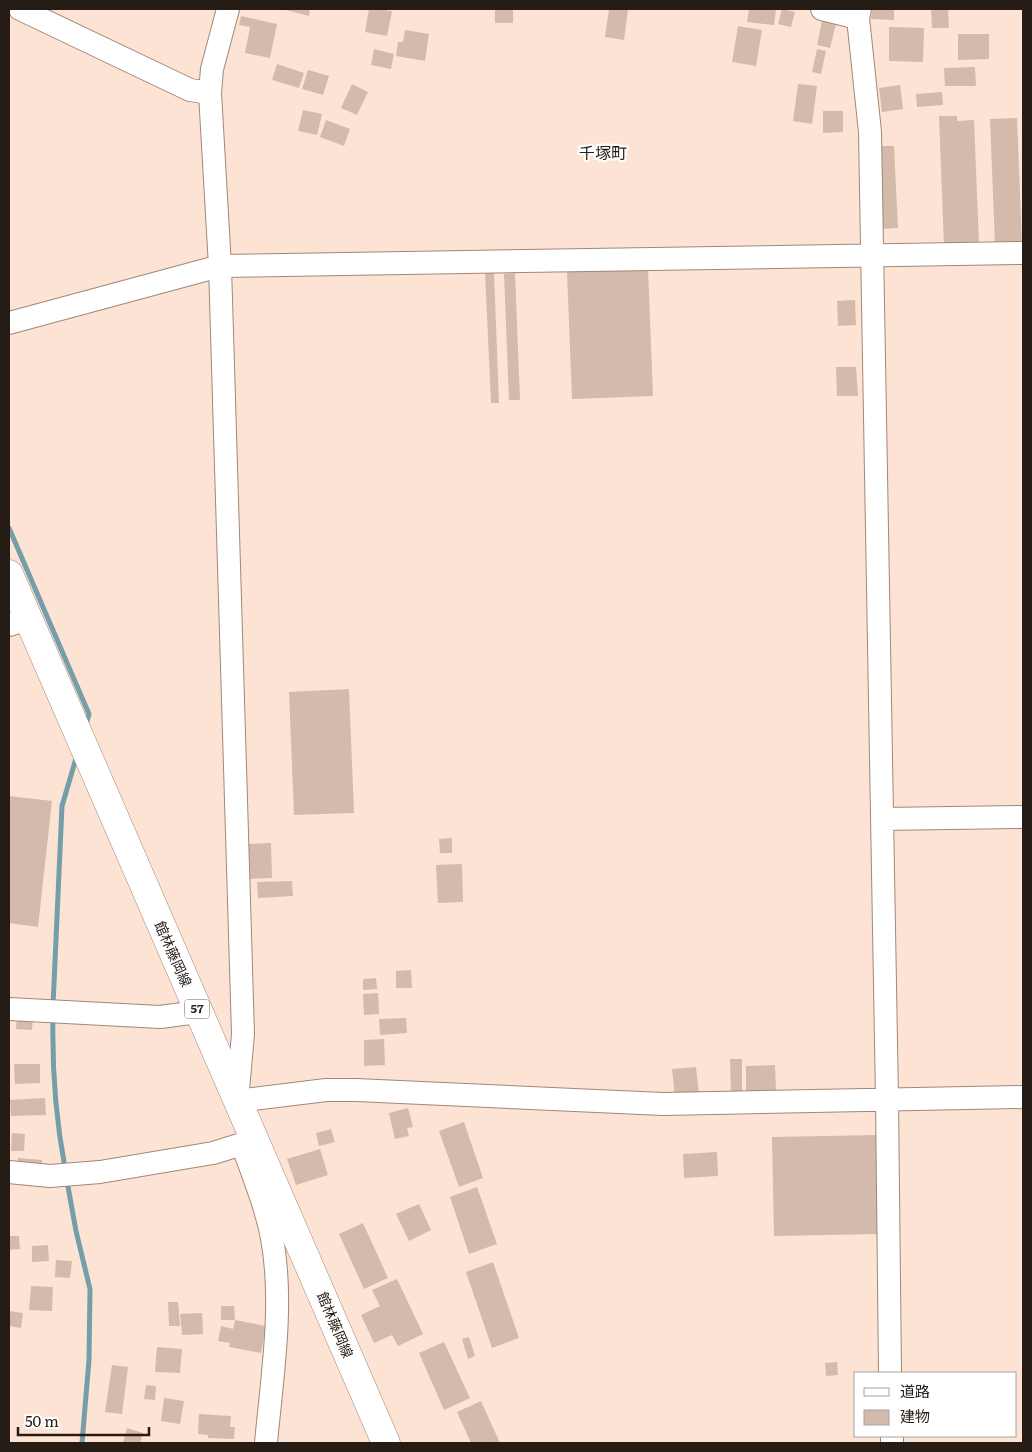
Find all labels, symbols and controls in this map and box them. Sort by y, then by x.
district label: 千塚町 [579,140,627,164]
street label: 館林藤岡線 [151,918,197,990]
road number: 57 [184,1000,210,1019]
street label: 館林藤岡線 [313,1288,359,1361]
legend [854,1372,1017,1437]
text: 道路 [900,1379,930,1402]
scale bar [18,1404,149,1436]
text: 建物 [900,1404,930,1427]
text: 50 m [25,1409,59,1432]

